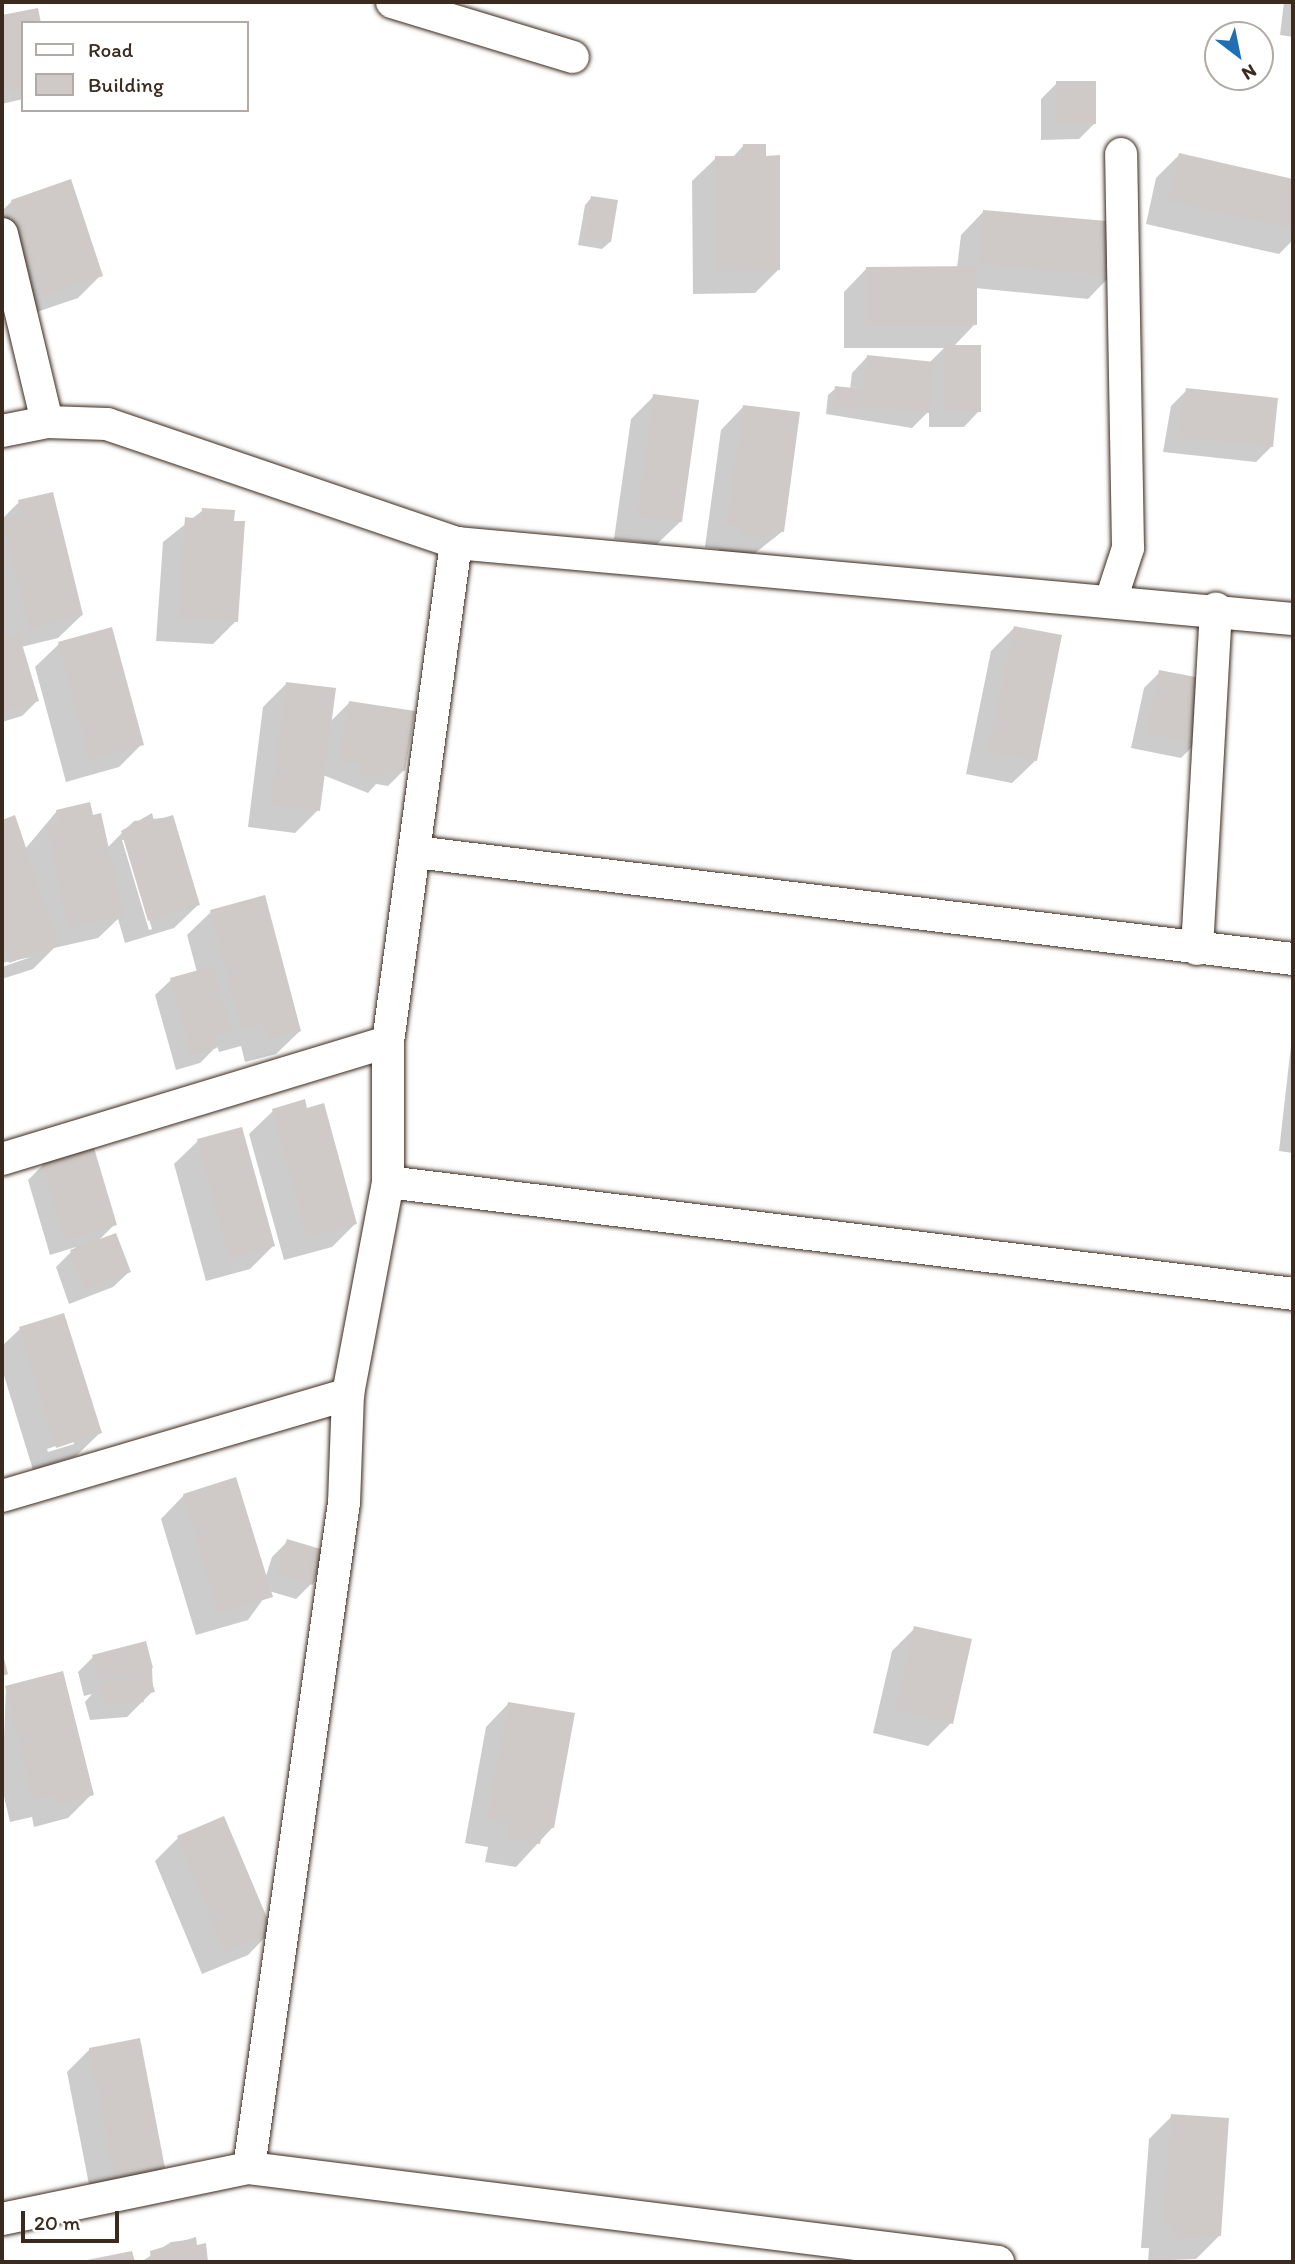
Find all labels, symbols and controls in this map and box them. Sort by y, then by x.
legend [21,21,248,112]
north arrow [1204,21,1274,91]
text: Road [88,37,133,62]
text: N [1238,59,1261,86]
text: Building [88,72,164,97]
scale bar [24,2198,122,2242]
text: 20 m [34,2210,80,2235]

